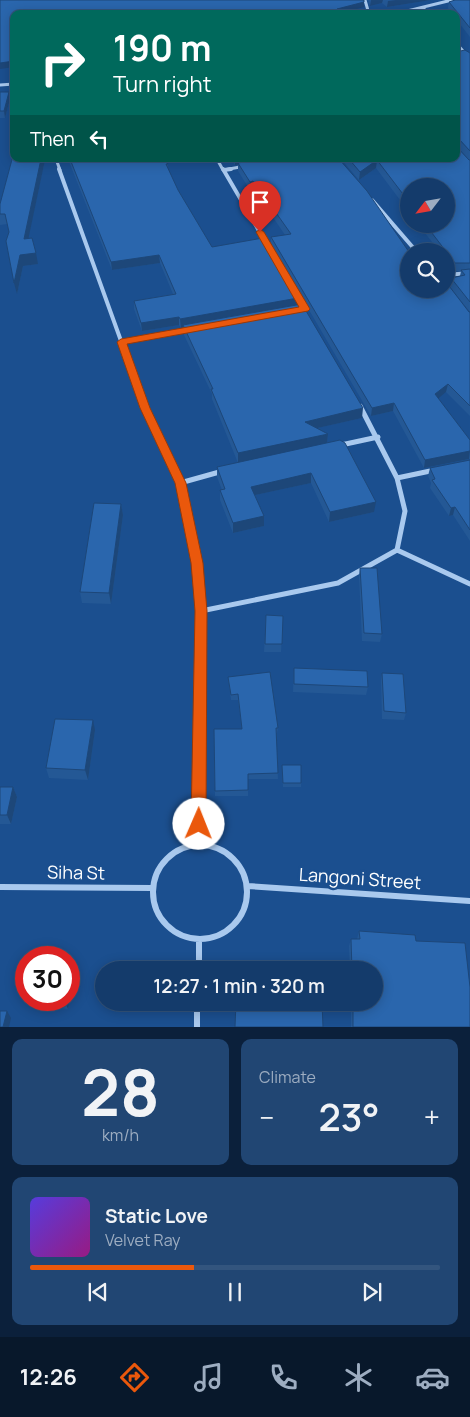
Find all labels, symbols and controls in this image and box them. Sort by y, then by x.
text: 190 m [113,24,212,72]
icon: right [30,30,95,95]
text: Turn right [113,69,211,99]
icon: left [85,125,113,153]
text: Then [30,126,75,152]
north arrow [400,178,455,232]
map controls [400,178,455,298]
pin [239,181,281,232]
icon: arrive [246,188,274,216]
button: search [400,243,455,298]
position arrow [172,797,224,849]
street label: Siha St [47,859,105,885]
street label: Langoni Street [298,862,422,894]
speed limit sign: 30 [15,946,80,1011]
text: 12:27 · 1 min · 320 m [153,973,325,999]
text: 28 [81,1047,160,1136]
text: Climate [259,1066,316,1088]
text: 23° [318,1090,380,1142]
text: − [259,1098,274,1136]
text: + [424,1098,440,1136]
text: km/h [102,1124,139,1146]
text: Static Love [105,1203,208,1229]
text: Velvet Ray [105,1229,181,1251]
icon: previous [84,1278,112,1306]
icon: pause [221,1278,249,1306]
icon: next [358,1278,386,1306]
icon: directions [117,1360,152,1395]
icon: music [191,1360,226,1395]
icon: phone [266,1360,301,1395]
icon: climate [341,1360,376,1395]
icon: car [415,1360,450,1395]
text: 12:26 [20,1362,77,1392]

